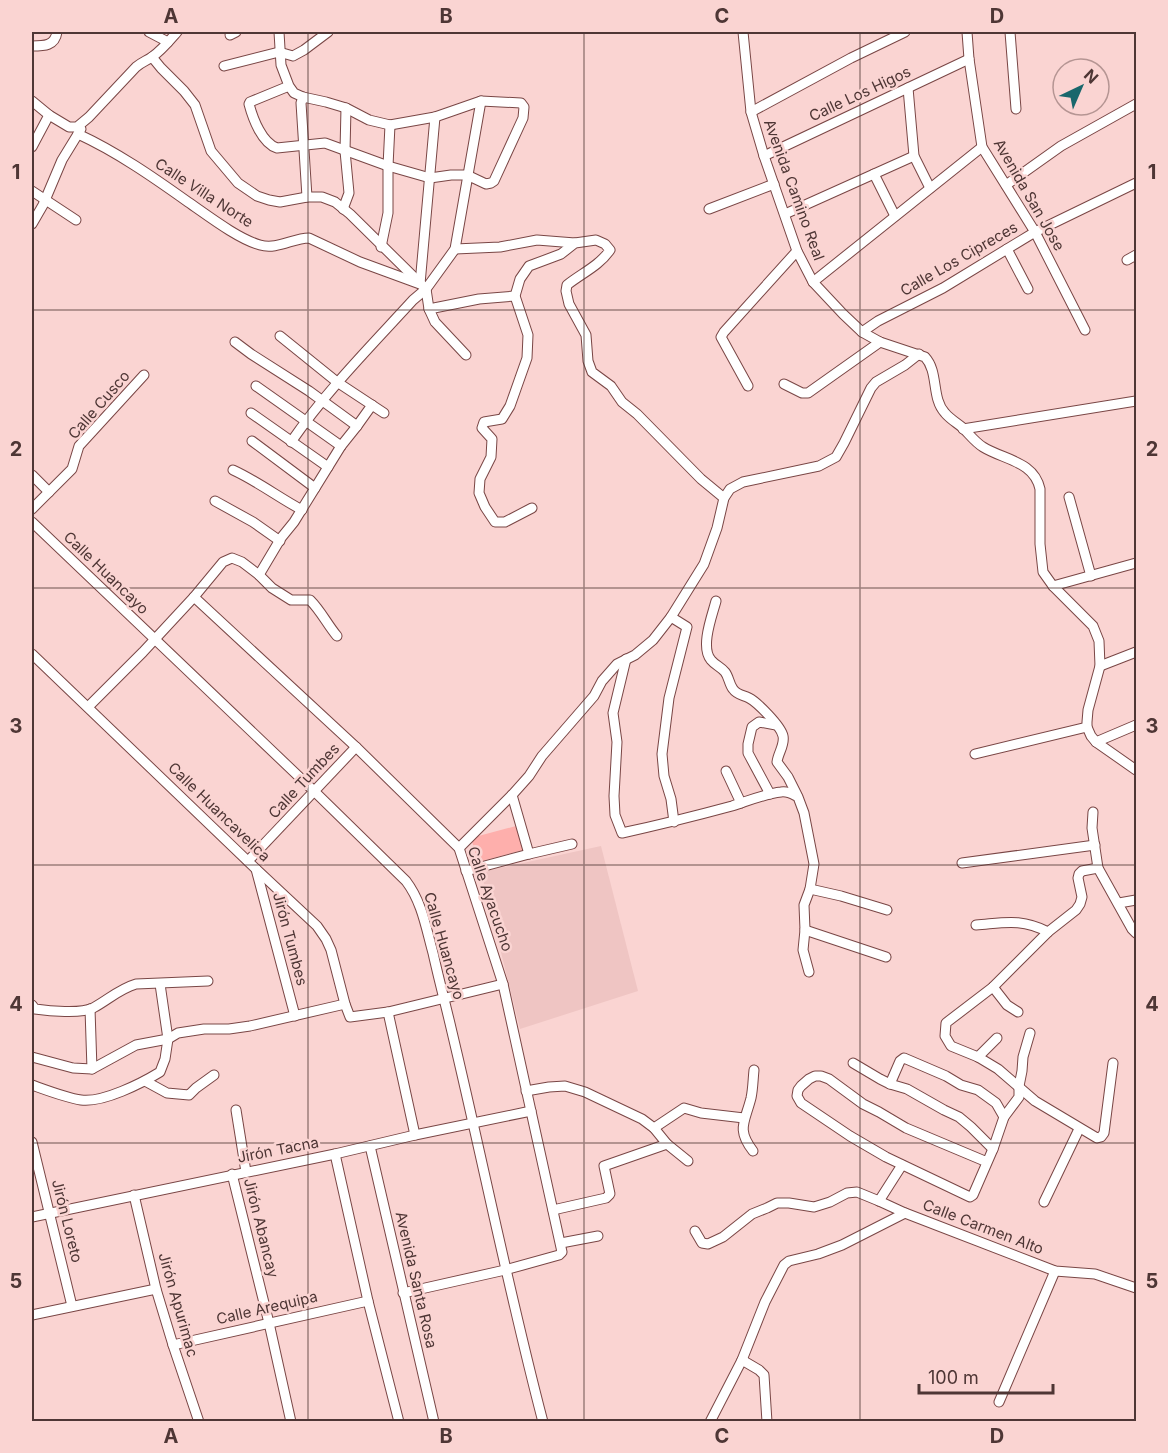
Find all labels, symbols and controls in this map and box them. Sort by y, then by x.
text: A [164,4,179,28]
text: B [439,4,453,28]
text: C [715,4,729,28]
text: D [990,4,1004,28]
north arrow [1051,57,1111,117]
street label: Calle Los Higos [806,62,914,125]
text: N [1080,65,1103,88]
street label: Avenida Camino Real [760,116,829,263]
street label: Avenida San Jose [990,135,1069,254]
street label: Calle Villa Norte [152,154,257,231]
text: 1 [12,160,20,184]
text: 1 [1148,160,1156,184]
street label: Calle Los Cipreces [897,217,1021,300]
street label: Calle Cusco [64,366,134,443]
text: 2 [10,437,22,461]
text: 2 [1146,437,1158,461]
street label: Calle Huancayo [60,527,153,618]
text: 3 [10,714,22,738]
text: 3 [1146,714,1158,738]
street label: Calle Tumbes [264,739,343,822]
street label: Calle Huancavelica [164,758,275,865]
street label: Calle Ayacucho [464,844,517,954]
street label: Jirón Tumbes [269,890,312,988]
street label: Calle Huancayo [420,890,469,1002]
text: 4 [9,992,23,1016]
text: 4 [1145,992,1159,1016]
street label: Jirón Tacna [236,1132,320,1167]
street label: Jirón Abancay [240,1176,283,1280]
street label: Jirón Loreto [48,1177,87,1264]
street label: Calle Carmen Alto [920,1195,1046,1258]
street label: Avenida Santa Rosa [392,1210,441,1350]
street label: Jirón Apurimac [155,1250,202,1359]
text: 5 [10,1269,22,1293]
text: 5 [1146,1269,1158,1293]
street label: Calle Arequipa [214,1287,319,1328]
scale bar [919,1357,1052,1395]
text: 100 m [928,1367,979,1388]
text: A [164,1424,179,1448]
text: B [439,1424,453,1448]
text: C [715,1424,729,1448]
text: D [990,1424,1004,1448]

